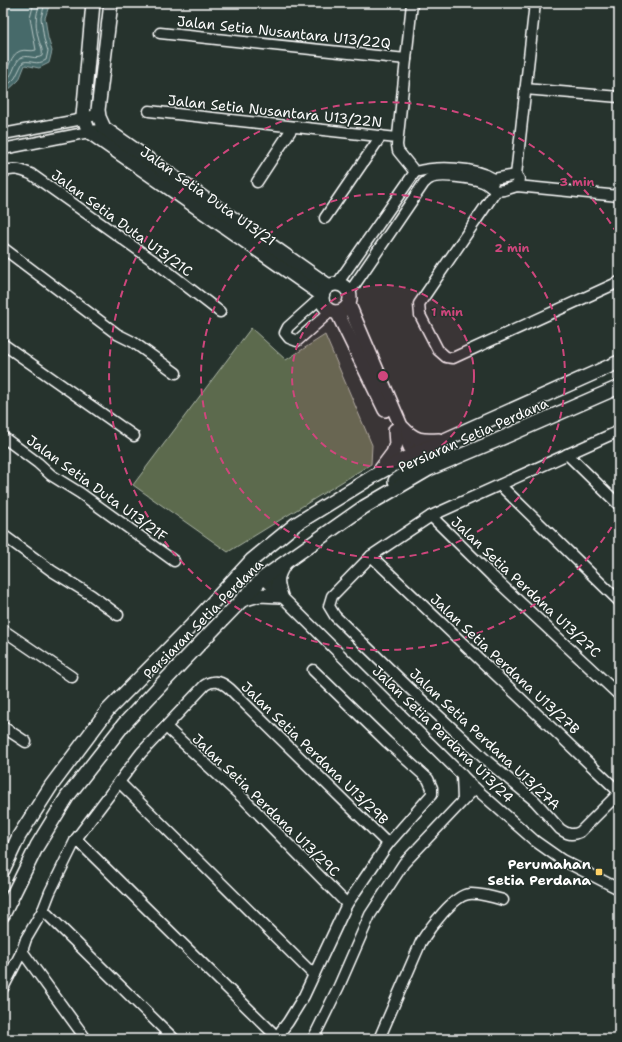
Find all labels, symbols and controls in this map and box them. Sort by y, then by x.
street label: Jalan Setia Nusantara U13/22Q [176,12,392,52]
street label: Jalan Setia Nusantara U13/22N [167,91,383,131]
street label: Jalan Setia Duta U13/21 [137,142,279,250]
street label: Jalan Setia Duta U13/21C [48,166,196,280]
text: 3 min [560,174,595,190]
text: 2 min [495,240,530,256]
text: 1 min [431,304,463,320]
centre of rings [376,369,390,383]
street label: Persiaran Setia Perdana [395,394,551,476]
street label: Jalan Setia Duta U13/21F [23,431,171,545]
street label: Jalan Setia Perdana U13/27C [447,513,605,661]
street label: Persiaran Setia Perdana [139,555,267,683]
street label: Jalan Setia Perdana U13/27B [426,590,584,738]
street label: Jalan Setia Perdana U13/24 [369,662,518,807]
street label: Jalan Setia Perdana U13/27A [406,664,564,814]
street label: Jalan Setia Perdana U13/29B [237,678,393,828]
street label: Jalan Setia Perdana U13/29C [188,730,344,880]
place label: Perumahan Setia Perdana [488,855,591,889]
marker: Perumahan Setia Perdana [594,867,604,877]

